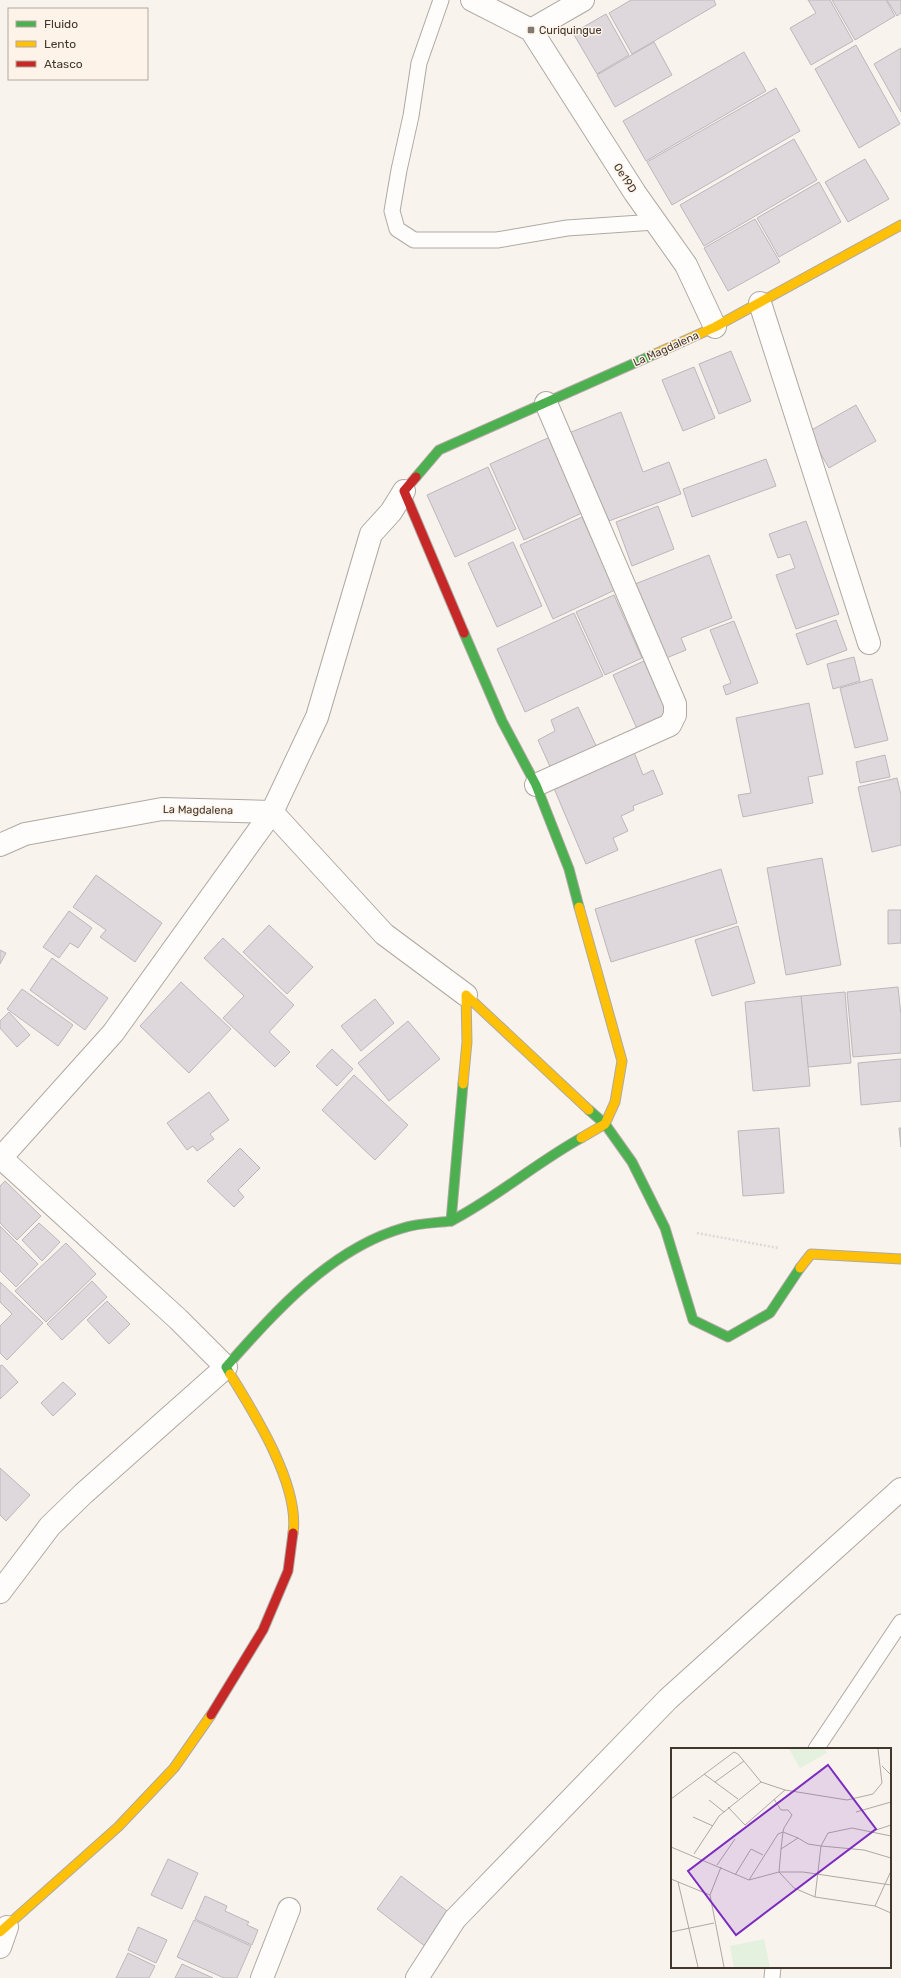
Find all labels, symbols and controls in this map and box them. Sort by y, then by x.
legend [8,8,148,80]
text: Fluido [44,17,78,31]
place label: Curiquingue [539,24,602,37]
marker: Curiquingue [526,25,536,35]
text: Lento [44,37,76,51]
text: Atasco [44,57,83,71]
street label: Oe19D [611,161,639,195]
street label: La Magdalena [631,329,701,369]
street label: La Magdalena [163,803,233,817]
inset map [671,1748,891,1968]

